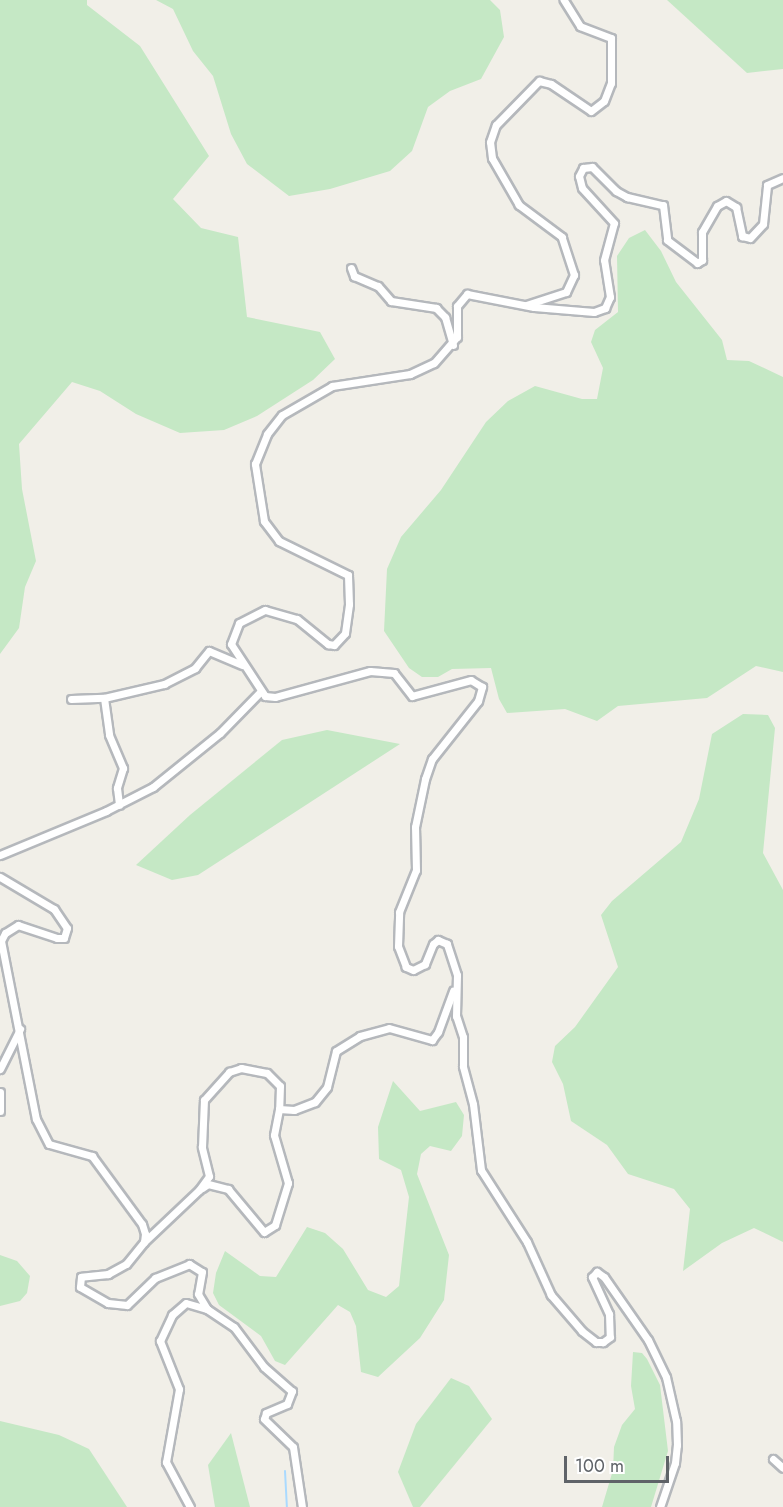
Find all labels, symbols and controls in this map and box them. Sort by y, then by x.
scale bar [567,1444,672,1482]
text: 100 m [575,1453,624,1479]

